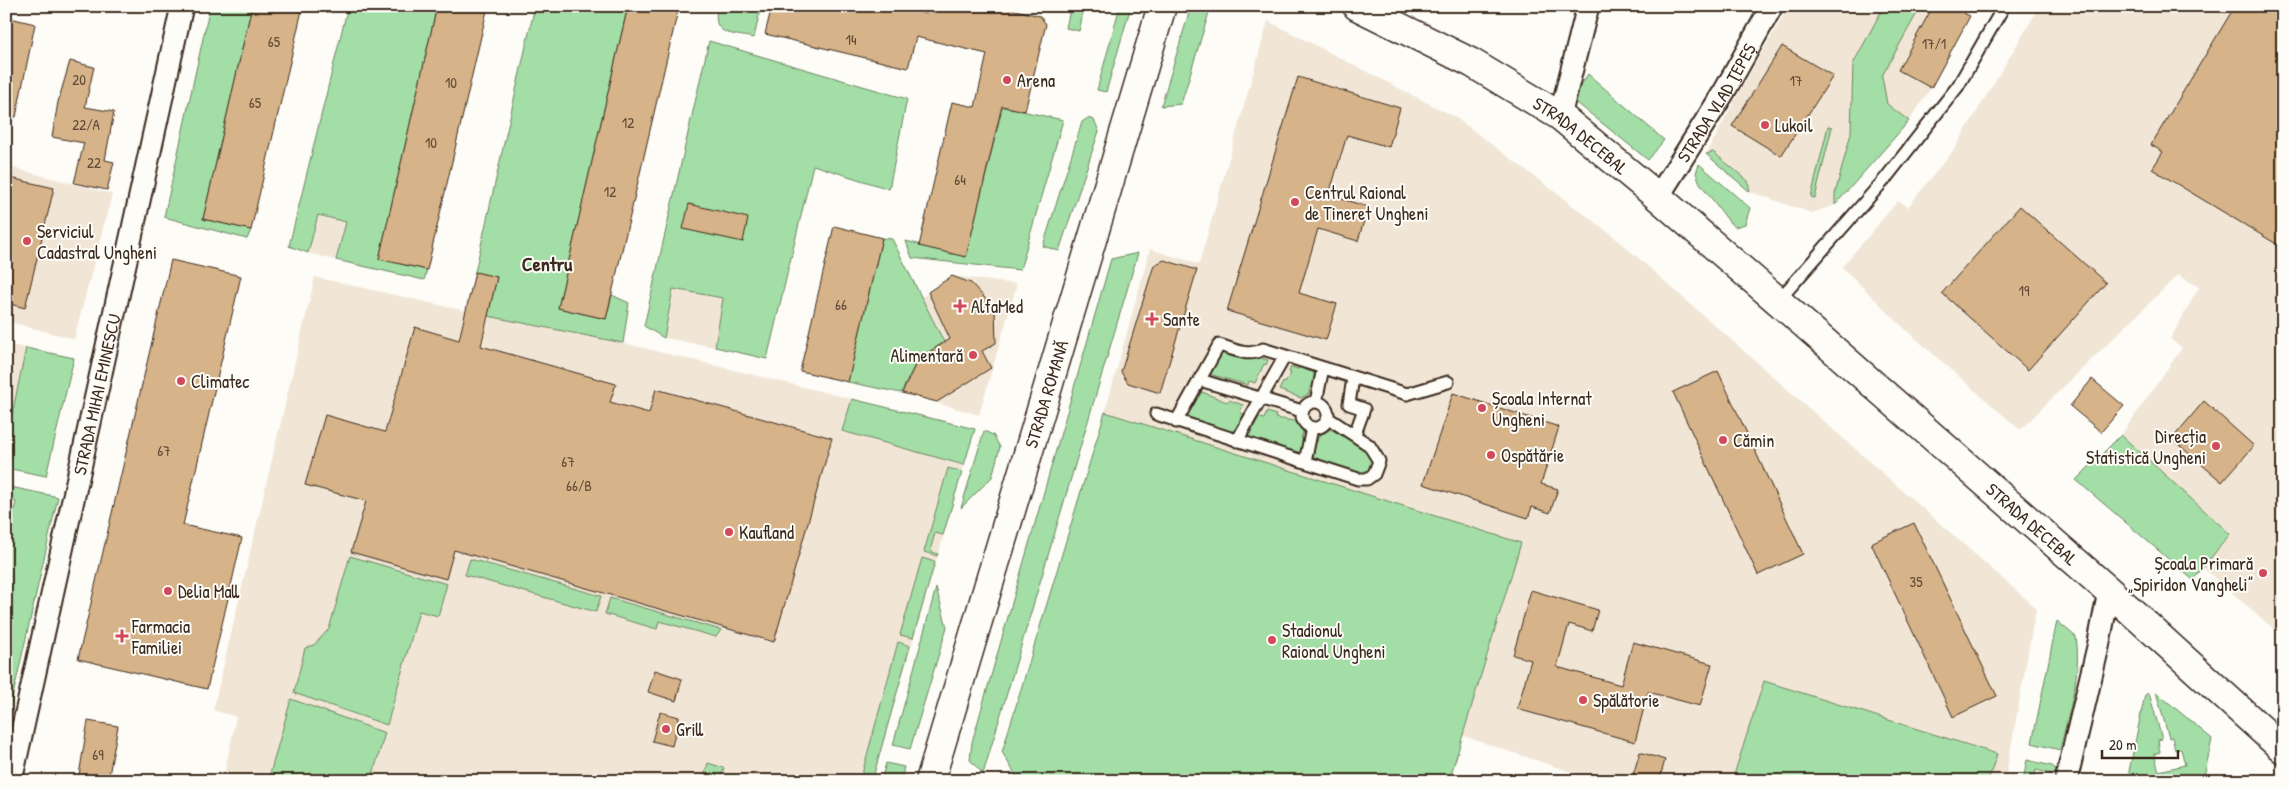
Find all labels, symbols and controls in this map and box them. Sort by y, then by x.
house number: 14 [845,29,857,50]
house number: 65 [268,31,281,52]
house number: 17/1 [1922,33,1946,54]
street label: STRADA VLAD ŢEPEȘ [1671,38,1761,167]
place label: Arena [1017,68,1055,93]
house number: 20 [72,69,86,90]
house number: 17 [1790,70,1802,91]
house number: 10 [445,72,457,93]
marker: Arena [1001,74,1013,86]
street label: STRADA DECEBAL [1529,90,1634,180]
house number: 65 [249,92,262,113]
house number: 12 [622,112,634,133]
place label: Lukoil [1775,113,1813,138]
house number: 22/A [72,114,101,135]
marker: Lukoil [1759,119,1771,131]
house number: 10 [425,132,437,153]
house number: 22 [87,152,101,173]
house number: 64 [954,169,966,190]
place label: Centrul Raional de Tineret Ungheni [1305,180,1428,226]
house number: 12 [604,181,616,202]
marker: Centrul Raional de Tineret Ungheni [1289,196,1301,208]
place label: Serviciul Cadastral Ungheni [37,219,157,265]
marker: Serviciul Cadastral Ungheni [21,235,33,247]
district label: Centru [522,250,573,277]
house number: 19 [2019,280,2030,301]
house number: 66 [835,294,847,315]
place label: AlfaMed [971,294,1023,319]
marker: AlfaMed [953,299,967,313]
place label: Sante [1163,307,1200,332]
street label: STRADA MIHAI EMINESCU [66,311,126,477]
marker: Sante [1145,312,1159,326]
street label: STRADA ROMANĂ [1018,337,1074,451]
place label: Alimentară [891,343,963,368]
marker: Alimentară [967,349,979,361]
place label: Climatec [191,369,249,394]
marker: Climatec [175,375,187,387]
place label: Școala Internat Ungheni [1492,386,1592,432]
marker: Școala Internat Ungheni [1476,402,1488,414]
place label: Direcția Statistică Ungheni [2086,424,2206,470]
place label: Cămin [1733,428,1774,453]
marker: Cămin [1717,434,1729,446]
house number: 67 [157,440,171,461]
marker: Direcția Statistică Ungheni [2210,440,2222,452]
place label: Ospătărie [1501,443,1564,468]
marker: Ospătărie [1485,449,1497,461]
house number: 67 [561,451,575,472]
house number: 66/B [566,475,592,496]
street label: STRADA DECEBAL [1981,477,2084,571]
place label: Kaufland [739,520,794,545]
marker: Kaufland [723,526,735,538]
place label: Școala Primară „Spiridon Vangheli” [2128,551,2253,597]
marker: Școala Primară „Spiridon Vangheli” [2257,567,2269,579]
house number: 35 [1909,571,1923,592]
place label: Delia Mall [178,579,239,604]
marker: Delia Mall [162,585,174,597]
place label: Farmacia Familiei [131,614,190,660]
place label: Stadionul Raional Ungheni [1282,618,1386,664]
marker: Farmacia Familiei [116,630,128,642]
marker: Stadionul Raional Ungheni [1266,634,1278,646]
place label: Spălătorie [1593,688,1659,713]
marker: Spălătorie [1577,694,1589,706]
place label: Grill [676,717,704,742]
marker: Grill [660,723,672,735]
scale bar [2102,727,2178,759]
text: 20 m [2109,734,2136,755]
house number: 69 [92,744,104,765]

